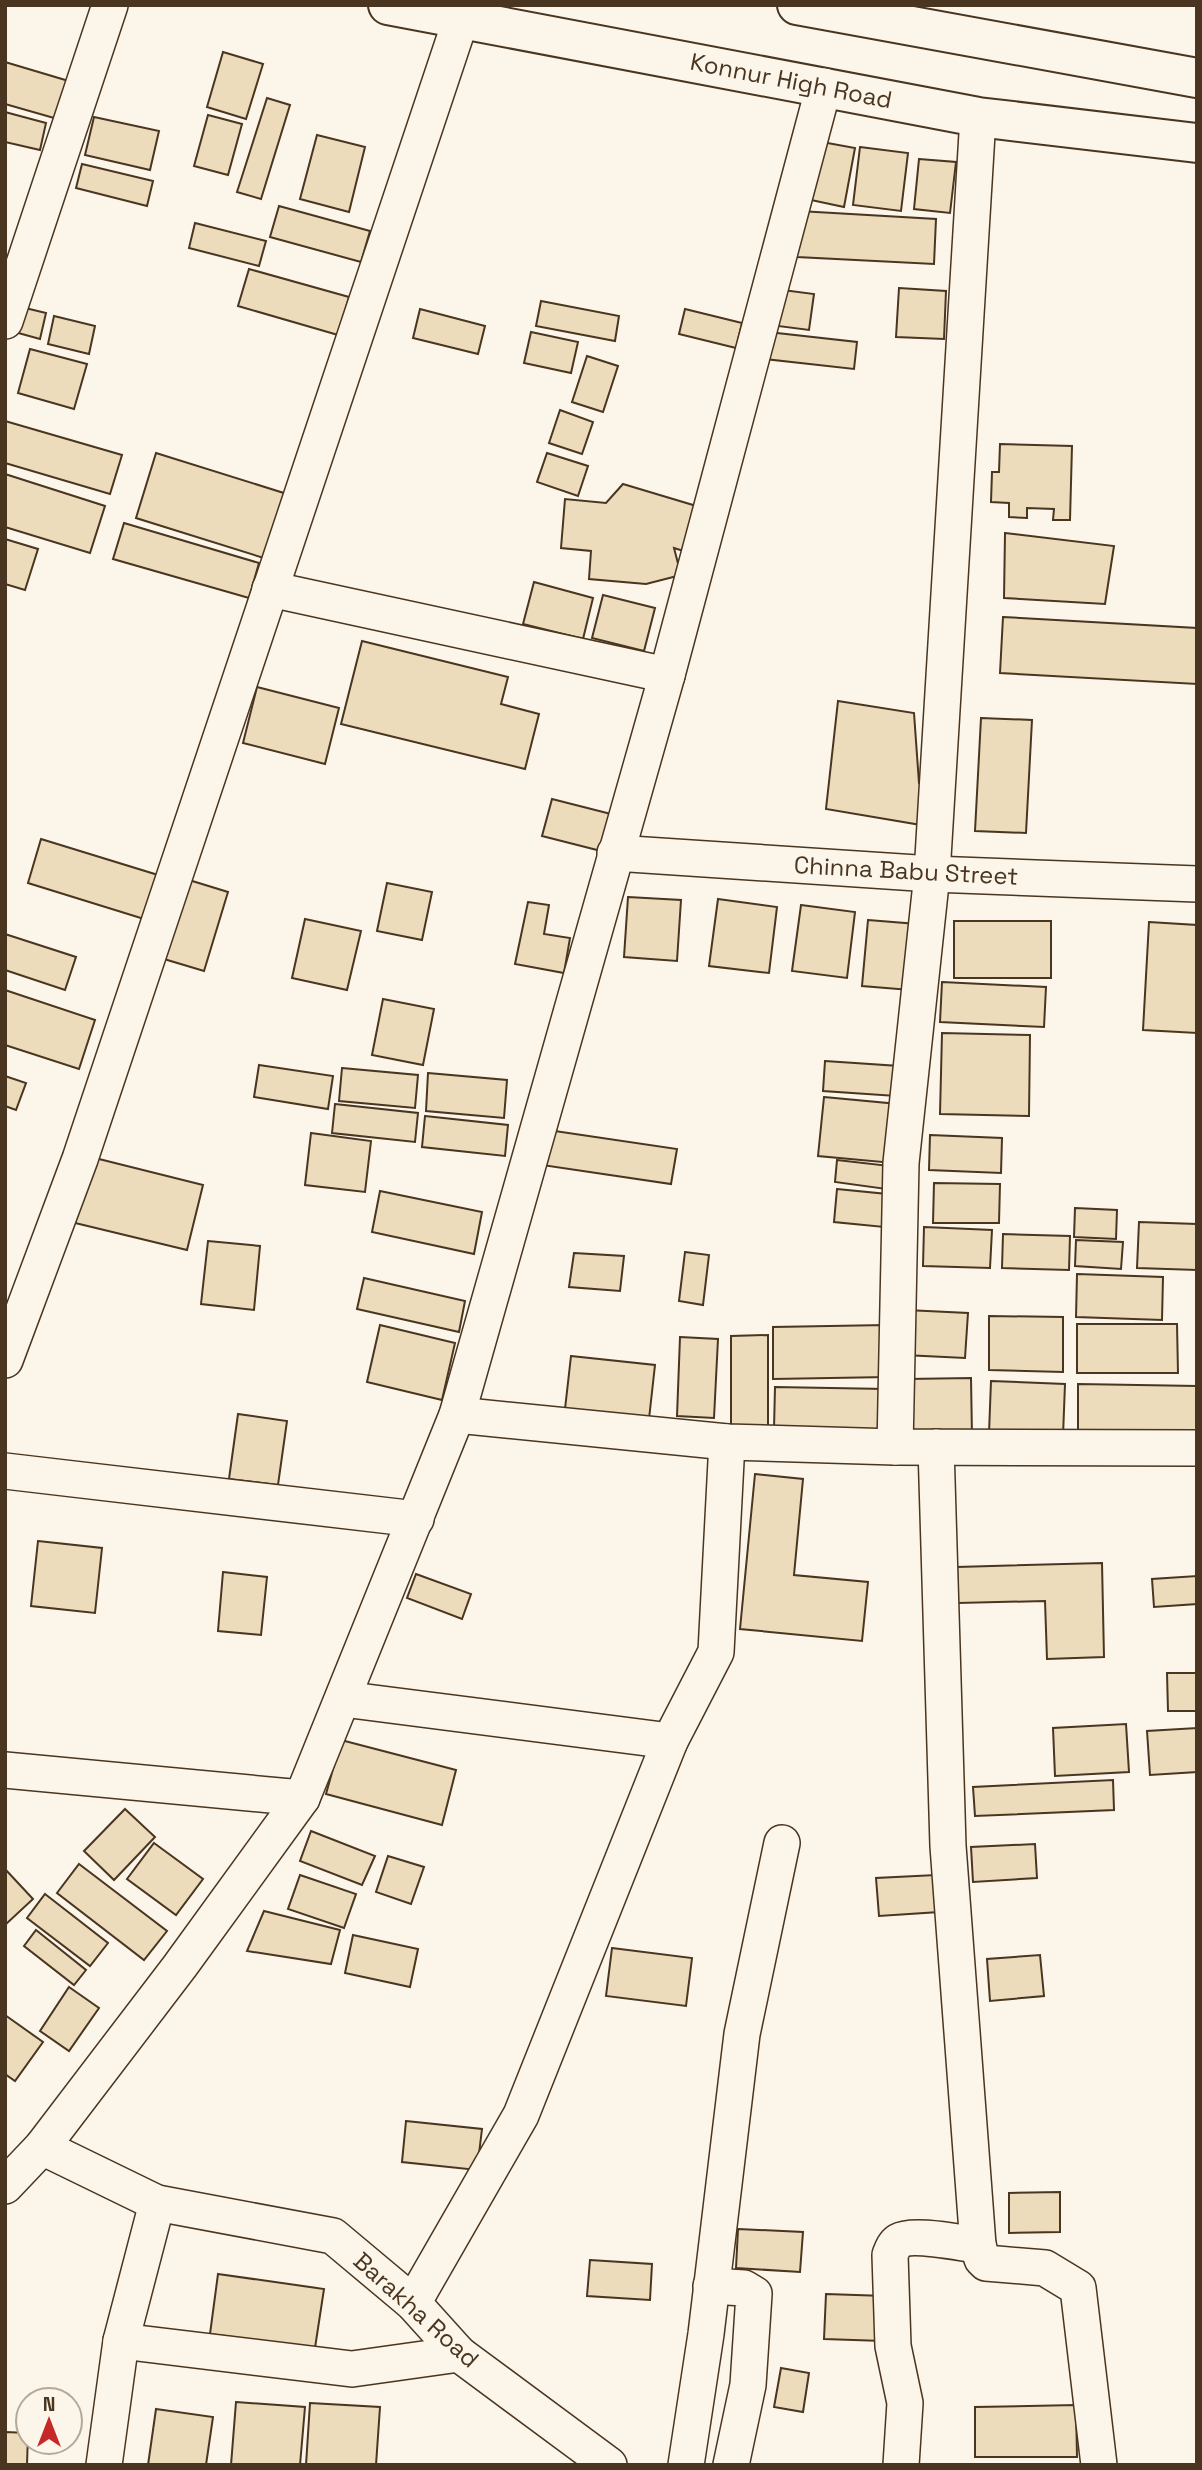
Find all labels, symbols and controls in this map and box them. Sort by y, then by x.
street label: Konnur High Road [688,46,895,115]
street label: Chinna Babu Street [793,849,1019,892]
street label: Barakha Road [347,2245,486,2374]
north arrow [14,2386,84,2456]
text: N [43,2392,55,2417]

